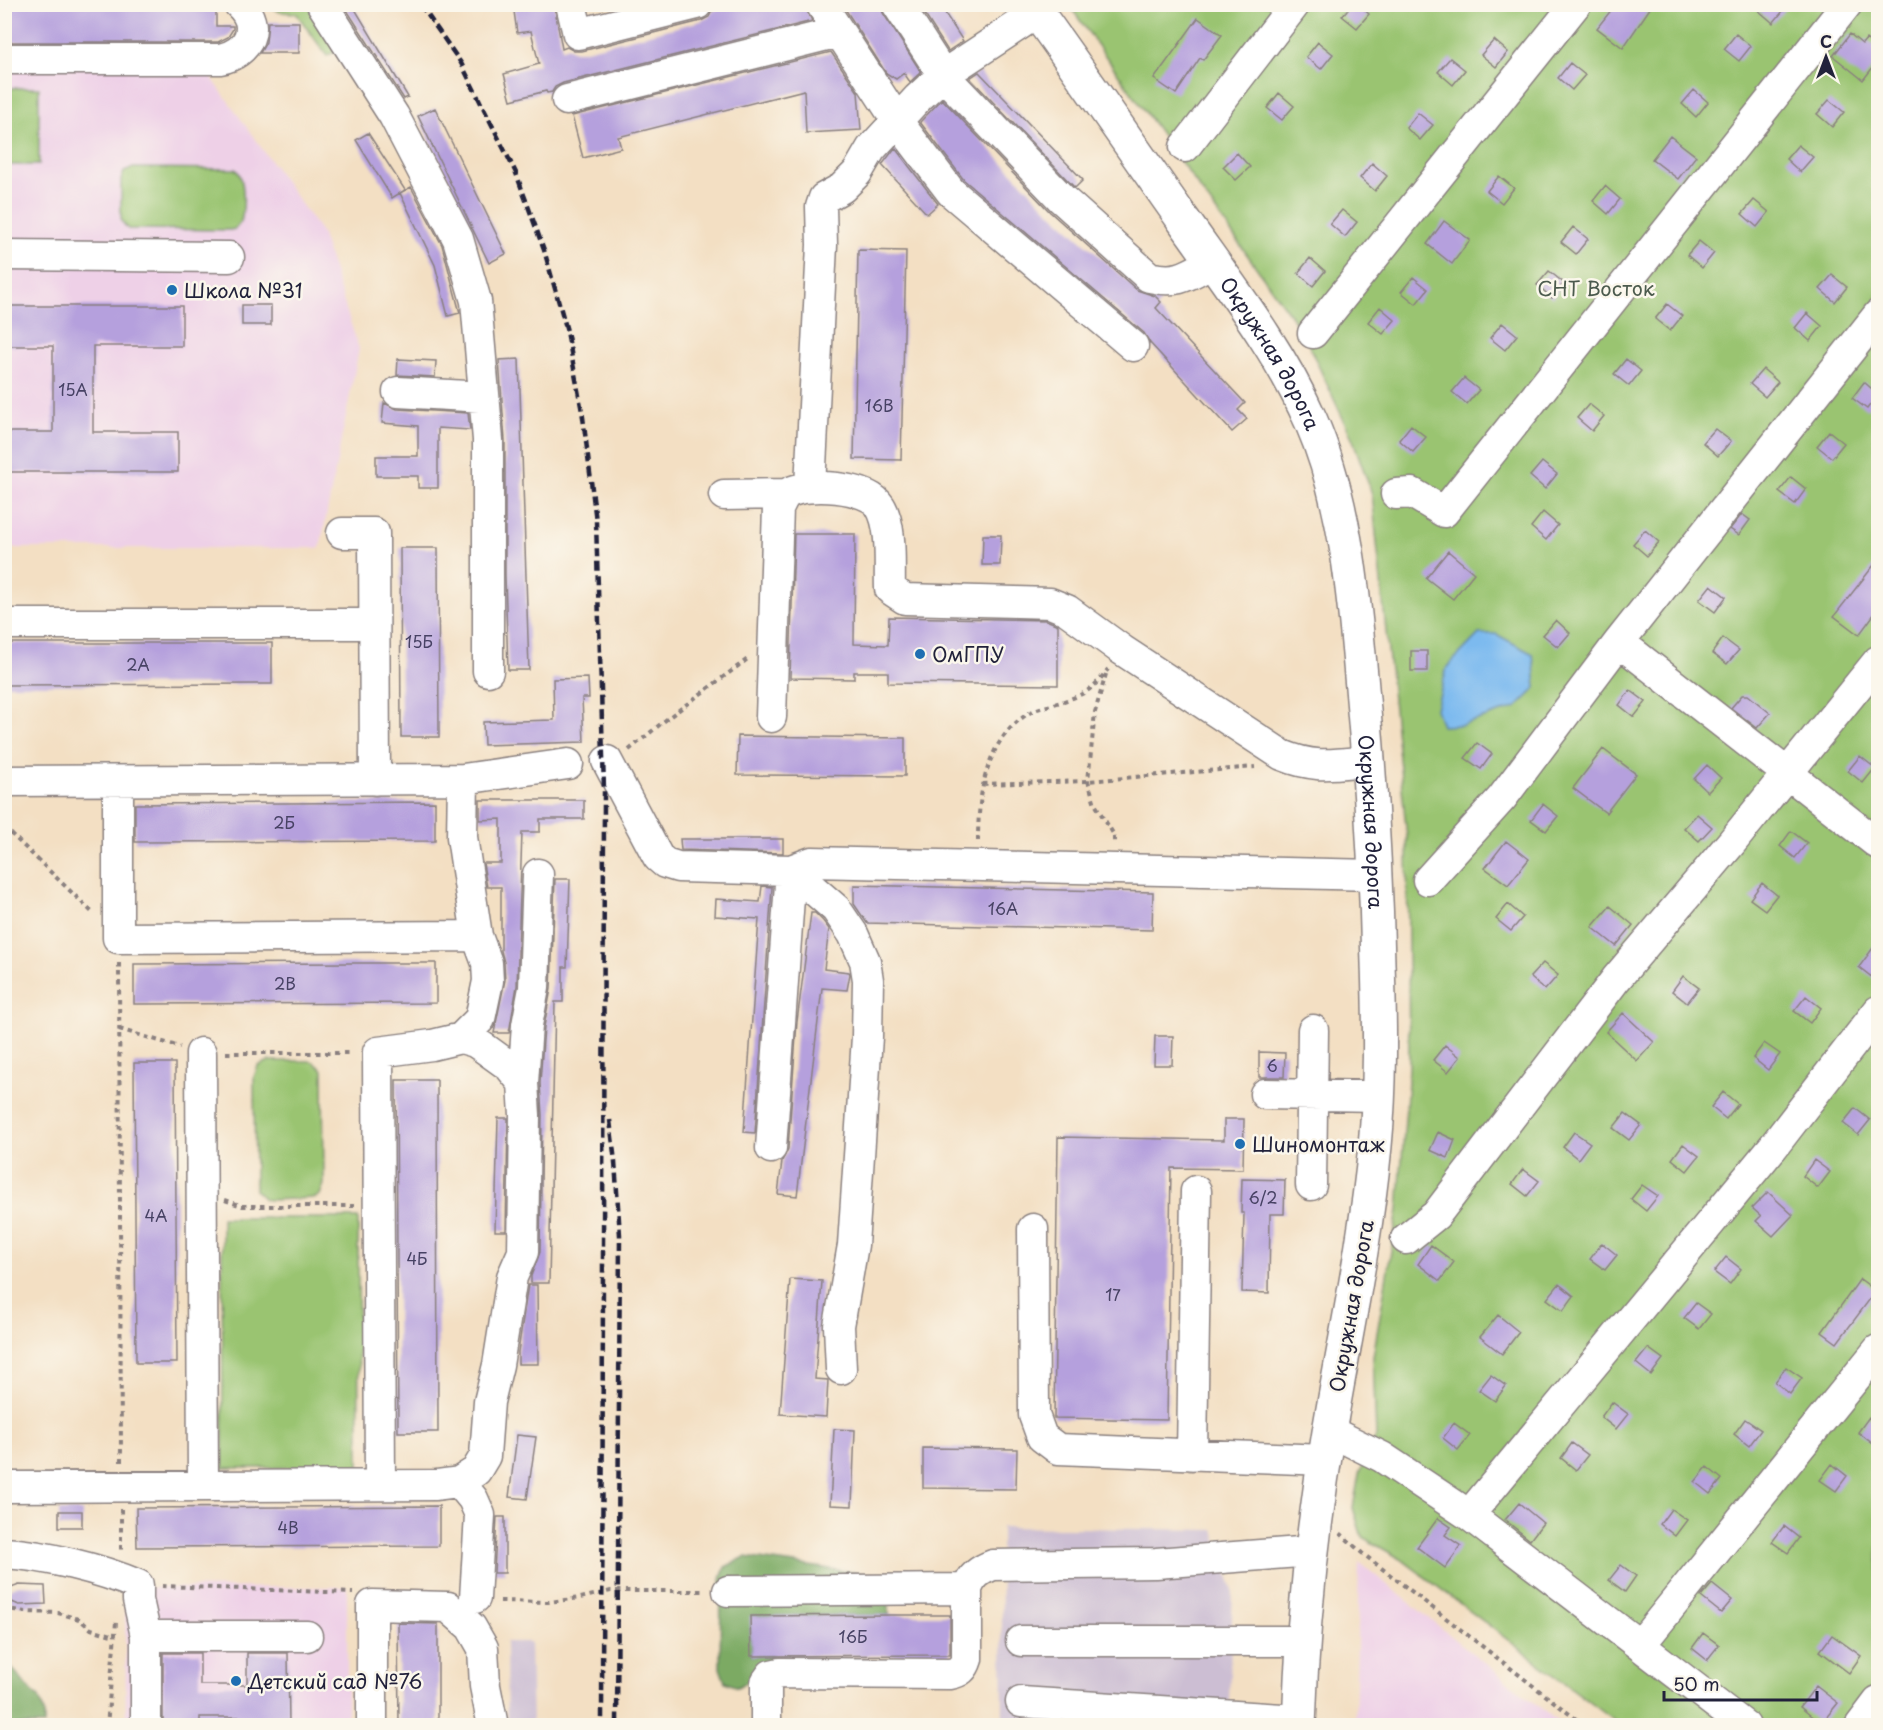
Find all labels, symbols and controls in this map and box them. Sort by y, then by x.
north arrow [1796,27,1856,87]
text: С [1820,29,1832,53]
street label: Окружная дорога [1213,270,1328,435]
park label: СНТ Восток [1537,273,1655,303]
place label: Школа №31 [184,275,303,305]
marker: Школа №31 [165,283,179,297]
house number: 15А [58,377,88,401]
house number: 16В [865,393,893,417]
house number: 15Б [405,629,433,653]
place label: ОмГПУ [932,639,1004,669]
marker: ОмГПУ [913,647,927,661]
house number: 2А [126,652,150,676]
street label: Окружная дорога [1351,733,1391,910]
house number: 2Б [273,810,295,834]
house number: 16А [988,896,1018,920]
house number: 2В [274,971,296,995]
house number: 6 [1266,1053,1278,1077]
place label: Шиномонтаж [1252,1129,1385,1159]
marker: Шиномонтаж [1233,1137,1247,1151]
house number: 6/2 [1249,1185,1277,1209]
house number: 4А [145,1203,167,1227]
street label: Окружная дорога [1321,1217,1381,1395]
house number: 4Б [407,1246,428,1270]
house number: 17 [1105,1282,1121,1306]
house number: 4В [277,1515,299,1539]
house number: 16Б [839,1624,867,1648]
scale bar [1664,1664,1817,1702]
place label: Детский сад №76 [247,1666,422,1696]
text: 50 m [1673,1670,1720,1697]
marker: Детский сад №76 [229,1674,243,1688]

